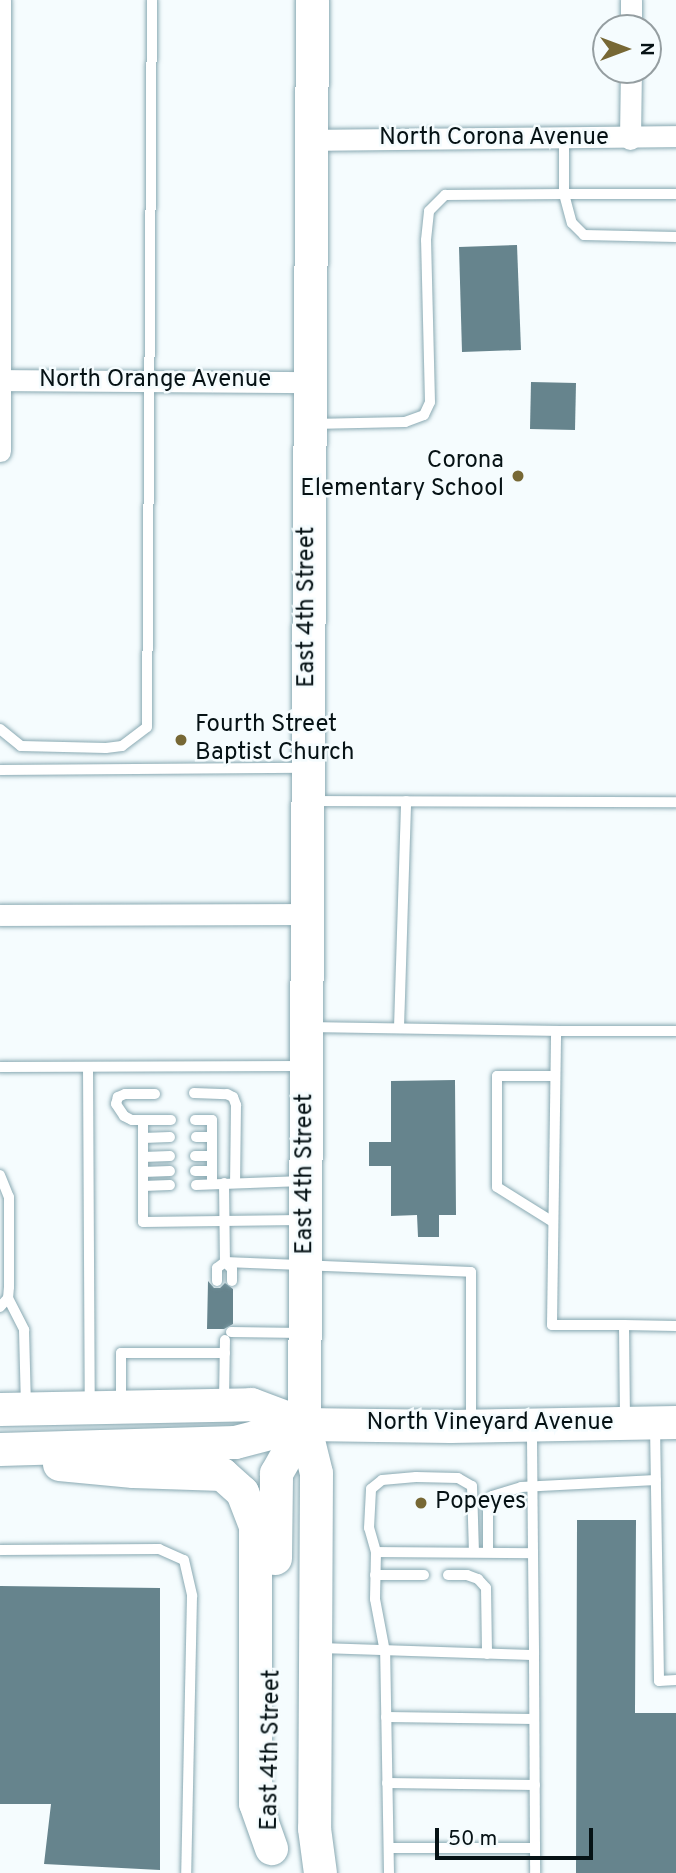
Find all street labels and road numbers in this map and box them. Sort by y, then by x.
street label: North Corona Avenue [379,125,609,153]
street label: North Orange Avenue [38,367,272,395]
street label: East 4th Street [294,526,322,688]
street label: East 4th Street [292,1093,320,1255]
street label: North Vineyard Avenue [365,1410,615,1438]
street label: East 4th Street [256,1669,288,1831]

